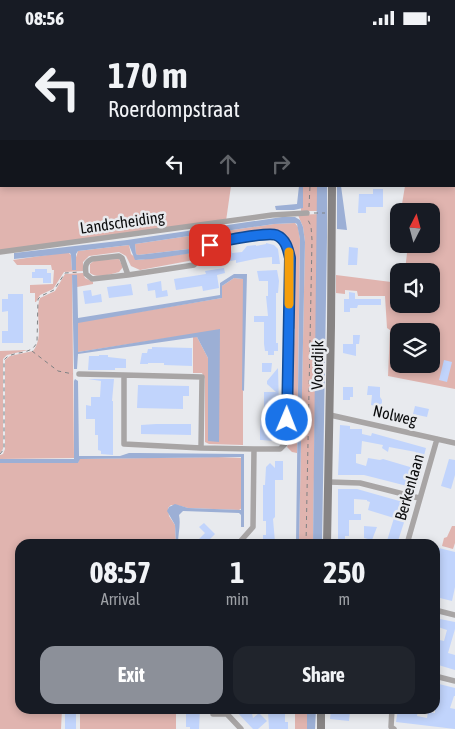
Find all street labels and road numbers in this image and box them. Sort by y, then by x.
street label: Landscheiding [79,207,166,238]
street label: Voordijk [308,340,327,390]
street label: Nolweg [371,401,419,430]
street label: Berkenlaan [391,452,427,522]

